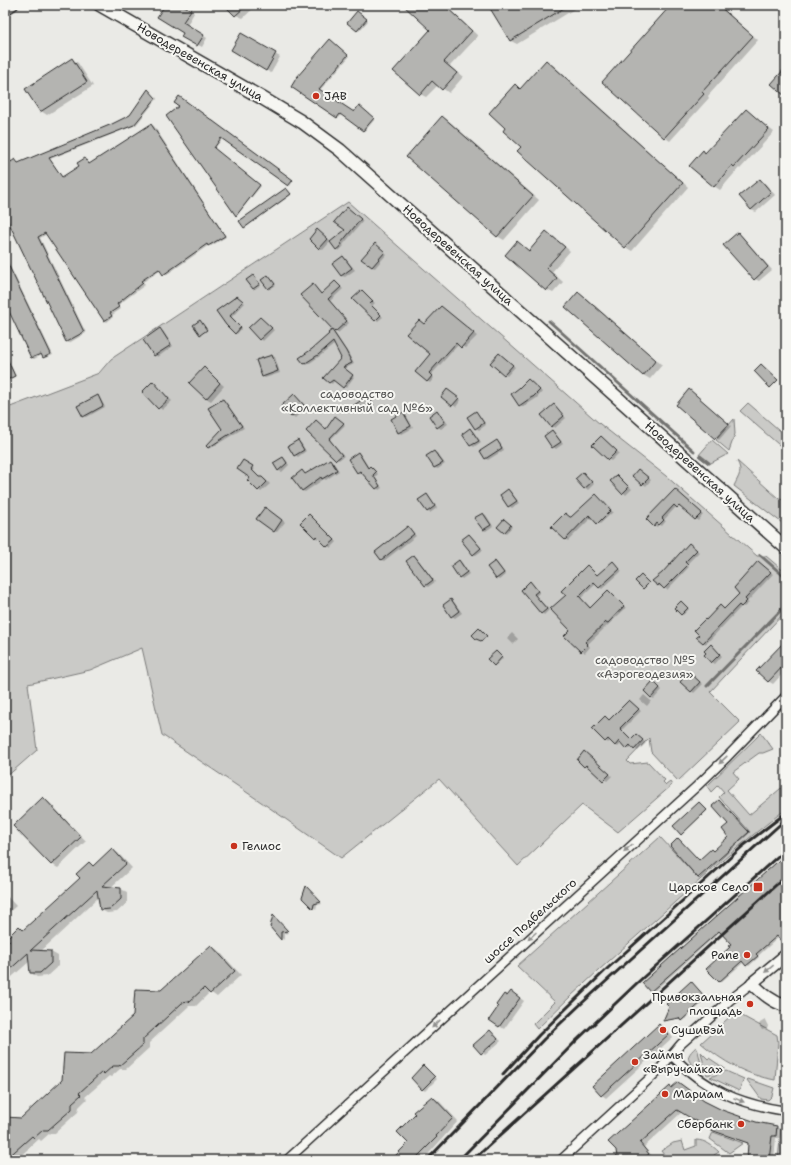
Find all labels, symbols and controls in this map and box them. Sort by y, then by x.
street label: Новодеревенская улица [134,19,267,105]
place label: JAB [324,88,347,104]
marker: JAB [311,91,321,101]
street label: Новодеревенская улица [399,201,517,309]
park label: садоводство «Коллективный сад №6» [281,386,433,416]
street label: Новодеревенская улица [641,418,759,526]
park label: садоводство №5 «Аэрогеодезия» [595,652,695,682]
one-way arrow [718,755,728,765]
place label: Гелиос [242,838,281,854]
marker: Гелиос [229,841,239,851]
one-way arrow [623,844,633,853]
street label: шоссе Подбельского [480,875,580,967]
place label: Царское Село [669,879,749,895]
marker: Царское Село [752,881,764,893]
one-way arrow [527,931,536,940]
place label: Pane [711,947,739,963]
marker: Pane [742,950,752,960]
one-way arrow [764,965,775,974]
place label: Привокзальная площадь [652,989,742,1019]
marker: Привокзальная площадь [745,999,755,1009]
one-way arrow [431,1019,441,1029]
place label: СушиВэй [671,1022,724,1038]
marker: СушиВэй [658,1025,668,1035]
place label: Займы «Выручайка» [643,1047,723,1077]
marker: Займы «Выручайка» [630,1057,640,1067]
place label: Мариам [673,1086,723,1102]
marker: Мариам [660,1089,670,1099]
one-way arrow [734,1097,746,1103]
place label: Сбербанк [677,1116,734,1132]
marker: Сбербанк [736,1119,746,1129]

